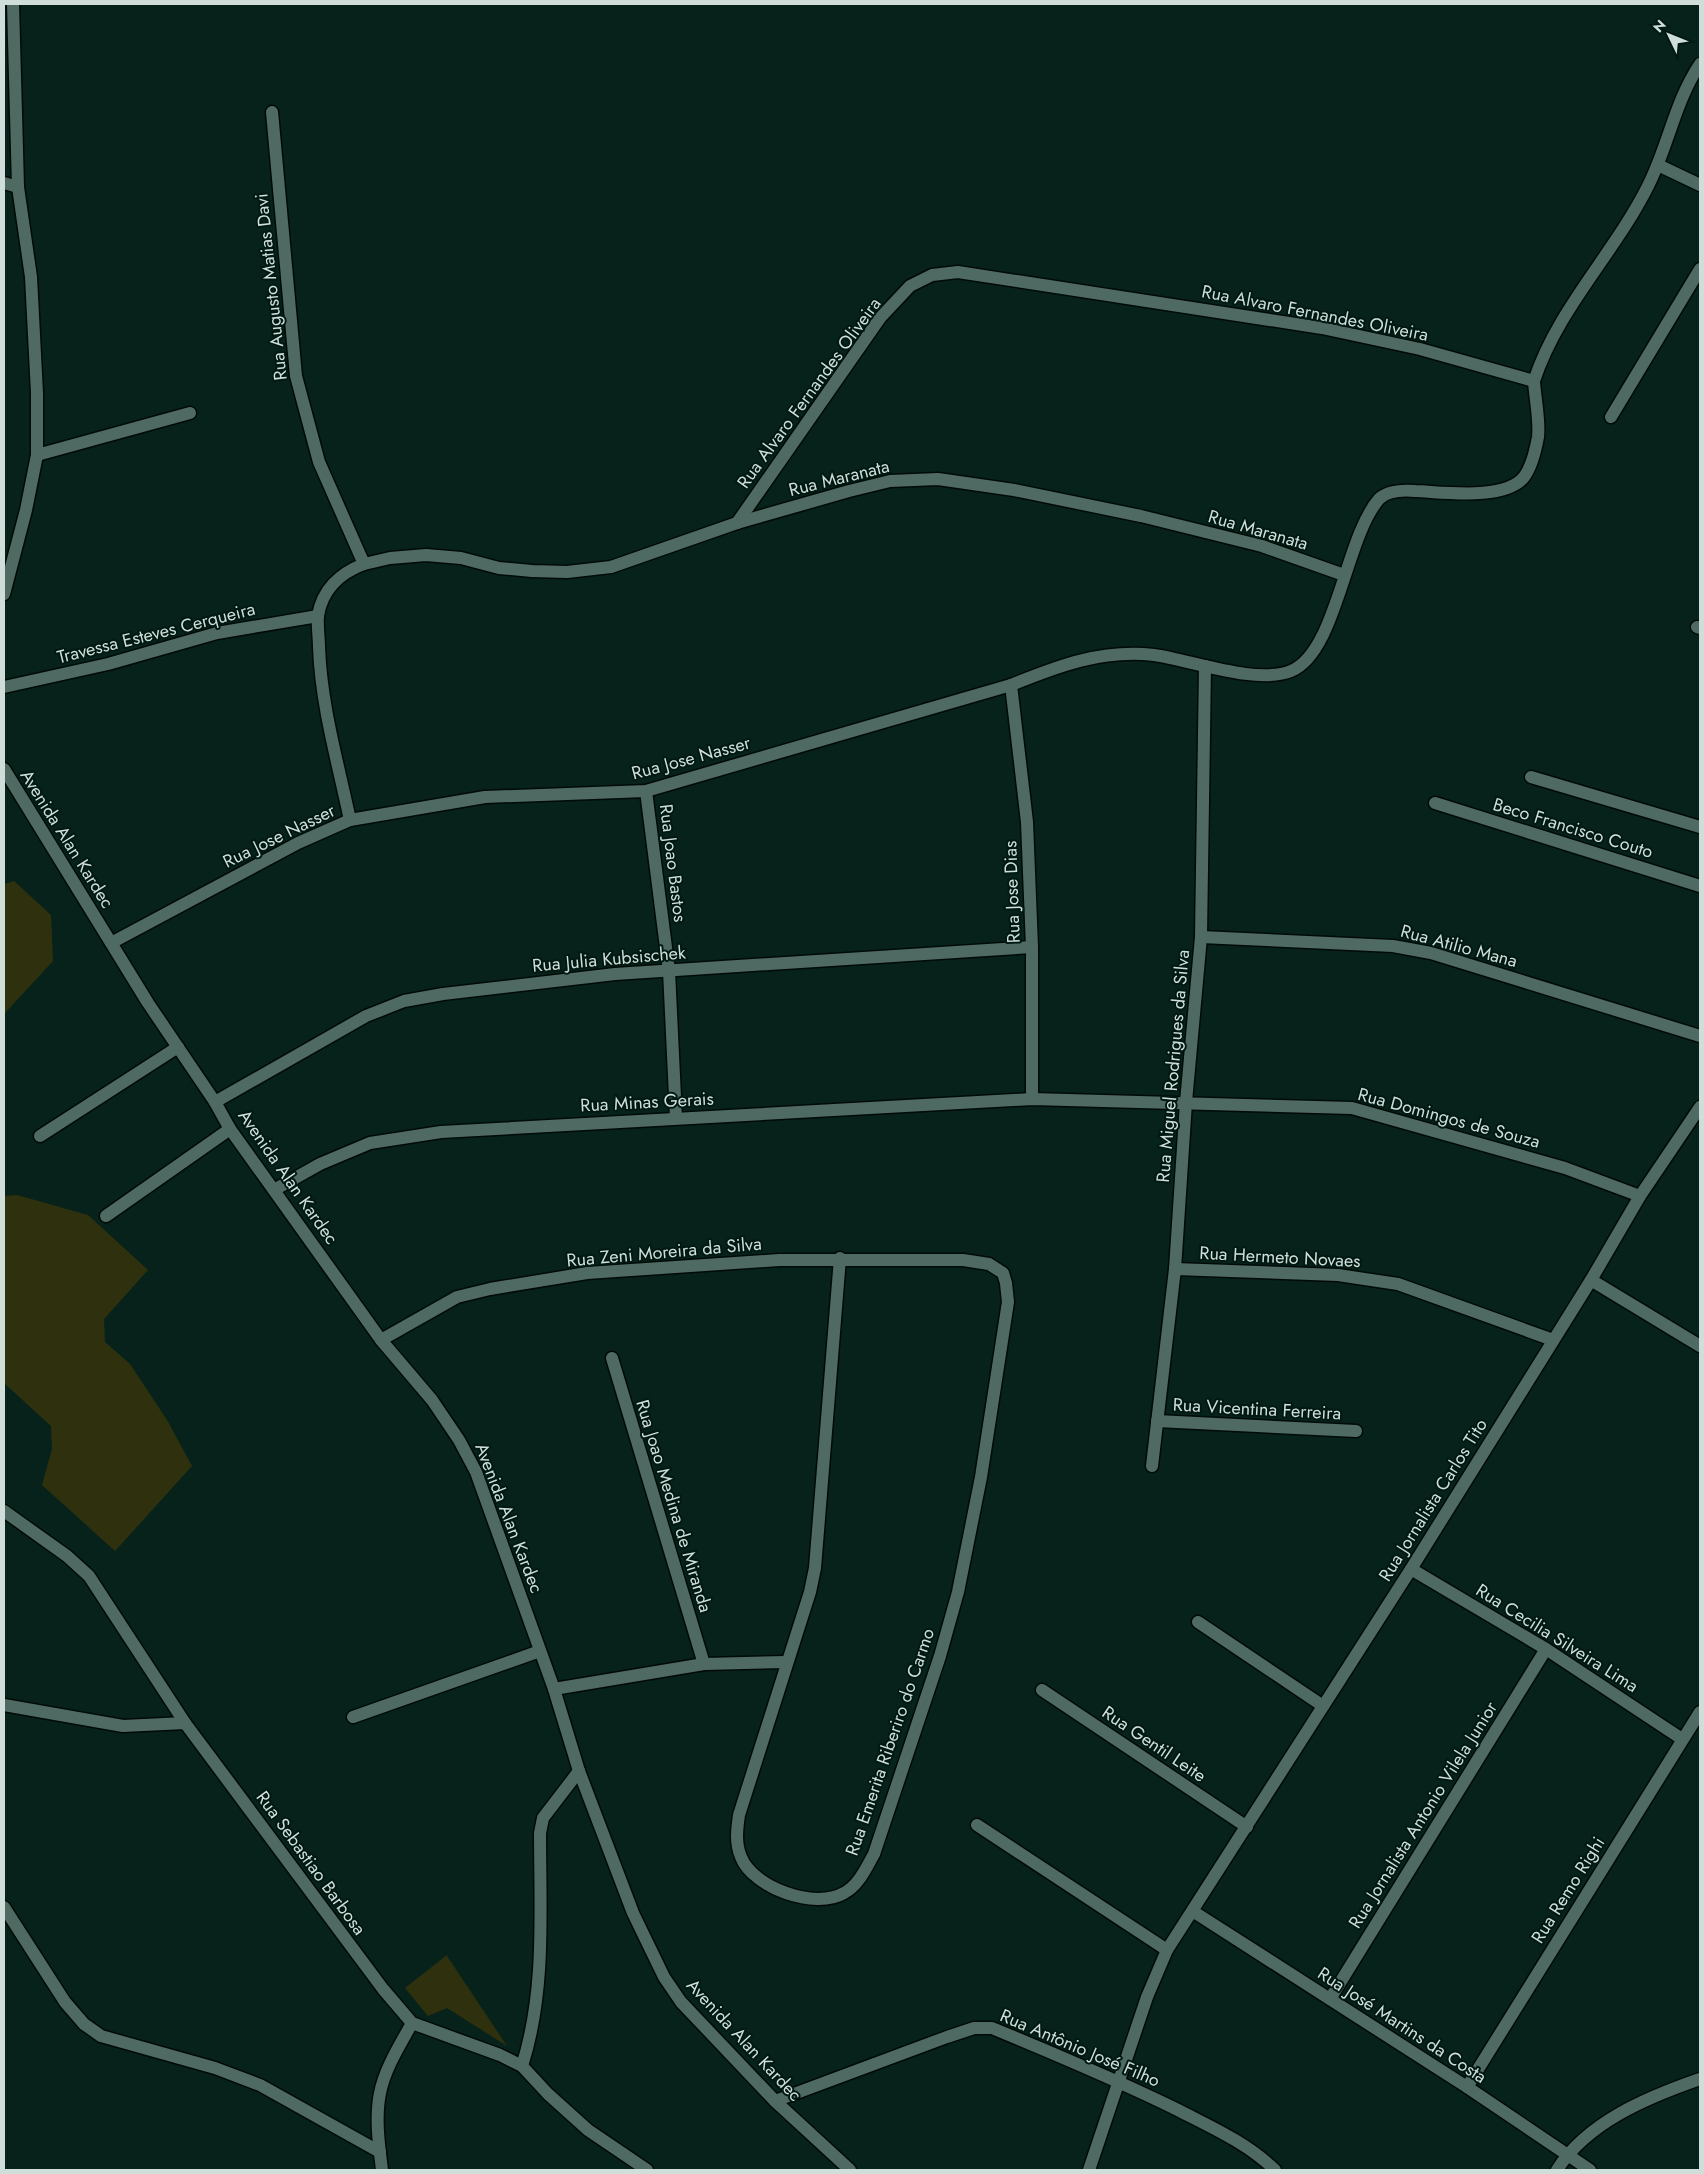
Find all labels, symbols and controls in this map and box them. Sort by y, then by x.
north arrow [1644,10,1694,60]
text: N [1648,15,1671,37]
street label: Rua Augusto Matias Davi [248,192,294,382]
street label: Rua Alvaro Fernandes Oliveira [1199,278,1431,348]
street label: Rua Alvaro Fernandes Oliveira [731,292,887,494]
street label: Rua Maranata [786,453,892,503]
street label: Rua Maranata [1205,503,1311,557]
street label: Travessa Esteves Cerqueira [54,596,258,670]
street label: Rua Jose Nasser [629,729,754,786]
street label: Avenida Alan Kardec [14,765,120,913]
street label: Beco Francisco Couto [1490,791,1656,865]
street label: Rua Jose Nasser [218,797,340,874]
street label: Rua Joao Bastos [653,802,693,924]
street label: Rua Jose Dias [997,840,1027,944]
street label: Rua Atilio Mana [1398,918,1520,974]
street label: Rua Julia Kubsischek [531,939,687,979]
street label: Rua Miguel Rodrigues da Silva [1150,949,1196,1183]
street label: Rua Domingos de Souza [1355,1081,1543,1155]
street label: Rua Minas Gerais [580,1086,714,1118]
street label: Avenida Alan Kardec [232,1104,344,1250]
street label: Rua Zeni Moreira da Silva [565,1231,763,1273]
street label: Rua Hermeto Novaes [1199,1240,1361,1274]
street label: Rua Vicentina Ferreira [1172,1392,1342,1426]
street label: Rua Joao Medina de Miranda [629,1396,719,1616]
street label: Rua Jornalista Carlos Tito [1372,1413,1494,1586]
street label: Avenida Alan Kardec [468,1439,550,1597]
street label: Rua Cecilia Silveira Lima [1471,1577,1643,1699]
street label: Rua Emerita Riberiro do Carmo [839,1625,941,1859]
street label: Rua Jornalista Antonio Vilela Junior [1342,1696,1504,1934]
street label: Rua Gentil Leite [1097,1700,1211,1788]
street label: Rua Sebastiao Barbosa [250,1786,372,1940]
street label: Rua Remo Righi [1525,1832,1611,1948]
street label: Rua José Martins da Costa [1312,1960,1492,2090]
street label: Avenida Alan Kardec [680,1973,808,2107]
street label: Rua Antônio José Filho [996,2003,1164,2094]

